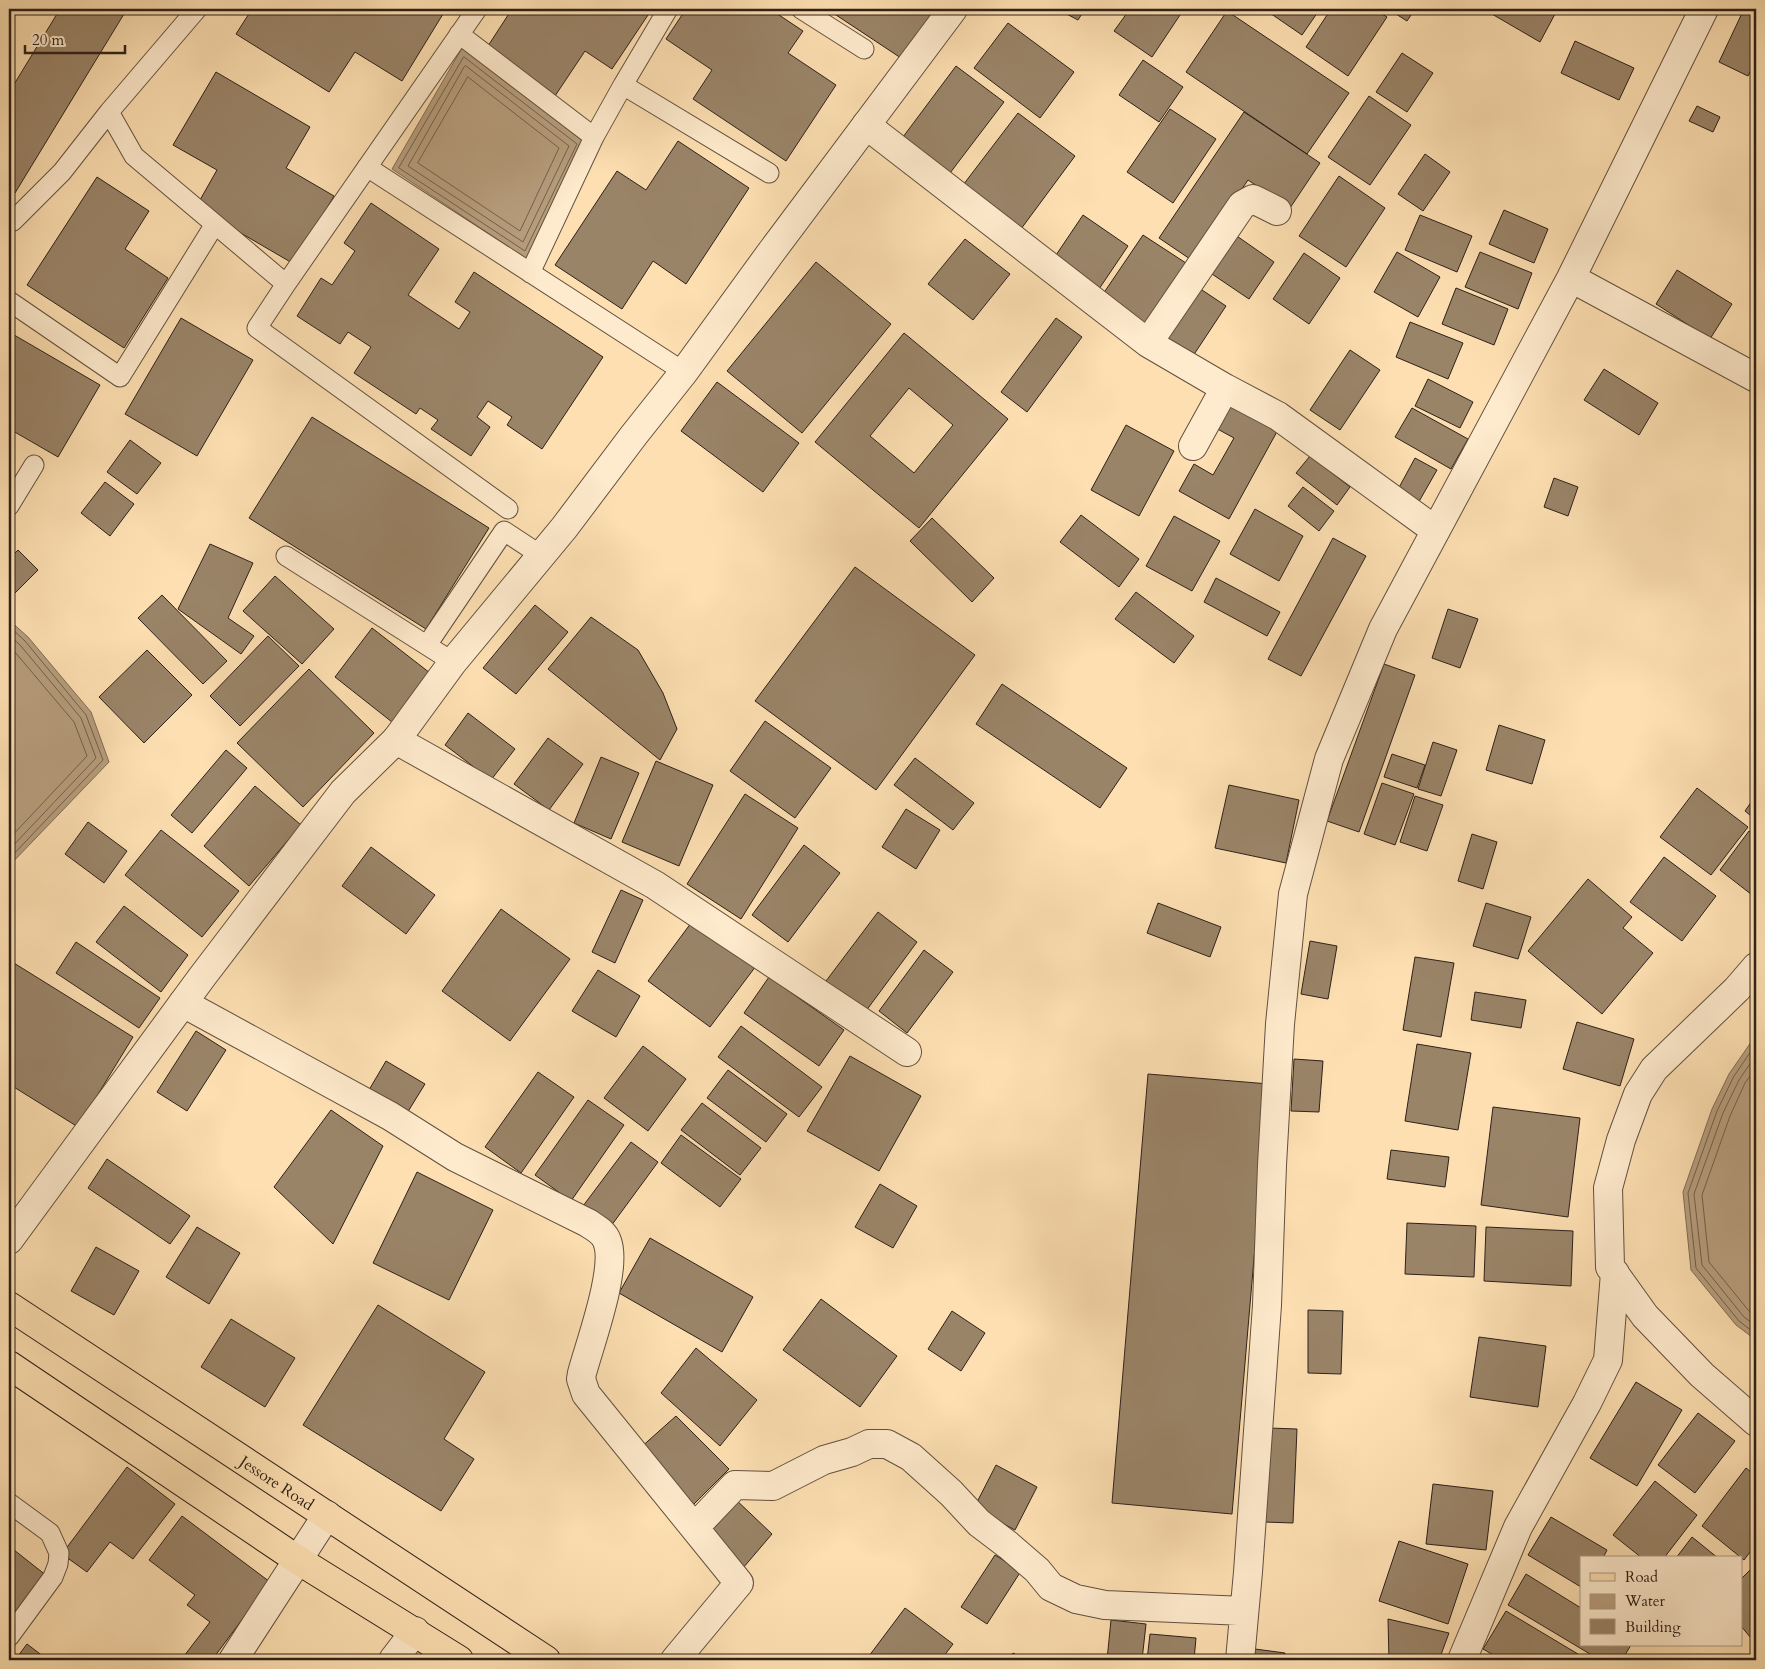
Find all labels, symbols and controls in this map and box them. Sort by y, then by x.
scale bar [25,22,125,54]
text: 20 m [32,30,64,50]
street label: Jessore Road [233,1450,318,1516]
legend [1580,1556,1742,1646]
text: Road [1625,1567,1658,1587]
text: Water [1624,1591,1666,1611]
text: Building [1625,1617,1681,1637]

